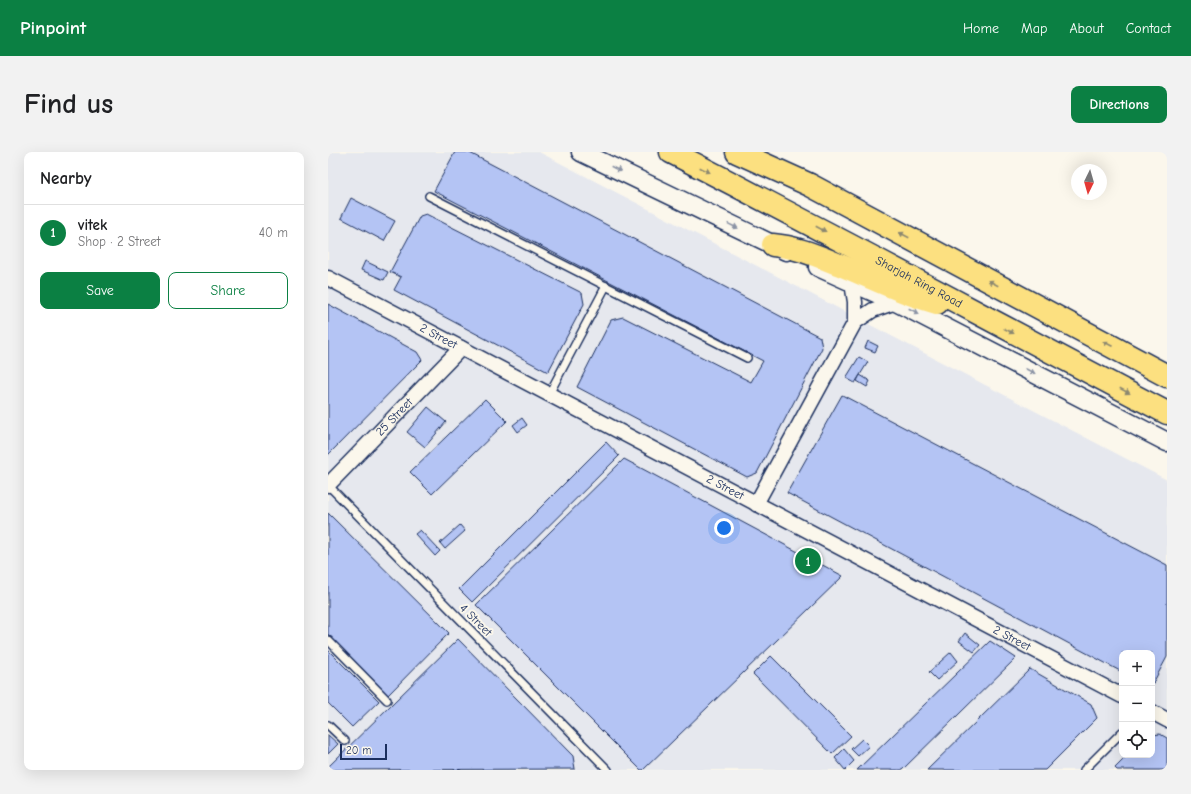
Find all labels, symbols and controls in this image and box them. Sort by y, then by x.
text: Pinpoint [20,17,86,39]
text: Home [963,20,999,37]
text: Map [1021,20,1047,37]
text: About [1069,20,1104,37]
text: Contact [1126,20,1171,37]
button: Directions [1071,86,1167,123]
text: Find us [24,88,113,120]
north arrow [1071,164,1107,200]
one-way arrow [611,166,622,173]
one-way arrow [700,167,711,173]
text: Nearby [40,169,91,188]
text: vitek [78,216,107,234]
one-way arrow [728,223,739,229]
text: 1 [50,225,56,240]
text: 40 m [259,225,288,240]
one-way arrow [815,226,827,233]
one-way arrow [898,232,909,239]
text: Shop · 2 Street [78,234,161,249]
street label: Sharjah Ring Road [873,253,965,311]
button: Save [40,272,160,309]
button: Share [168,272,288,309]
one-way arrow [987,280,999,286]
one-way arrow [909,308,920,314]
street label: 2 Street [417,321,460,352]
one-way arrow [1004,327,1015,334]
one-way arrow [1102,341,1114,348]
one-way arrow [1024,368,1036,374]
one-way arrow [1119,388,1130,394]
street label: 25 Street [373,395,416,439]
street label: 2 Street [704,472,747,503]
your location [714,518,734,538]
pin: 1 [795,546,821,576]
street label: 4 Street [457,601,495,639]
street label: 2 Street [991,622,1034,654]
map controls [1119,650,1155,758]
button: + [1119,650,1155,686]
button: − [1119,686,1155,722]
button: locate [1119,722,1155,758]
scale bar [340,742,387,761]
text: 20 m [346,744,371,757]

